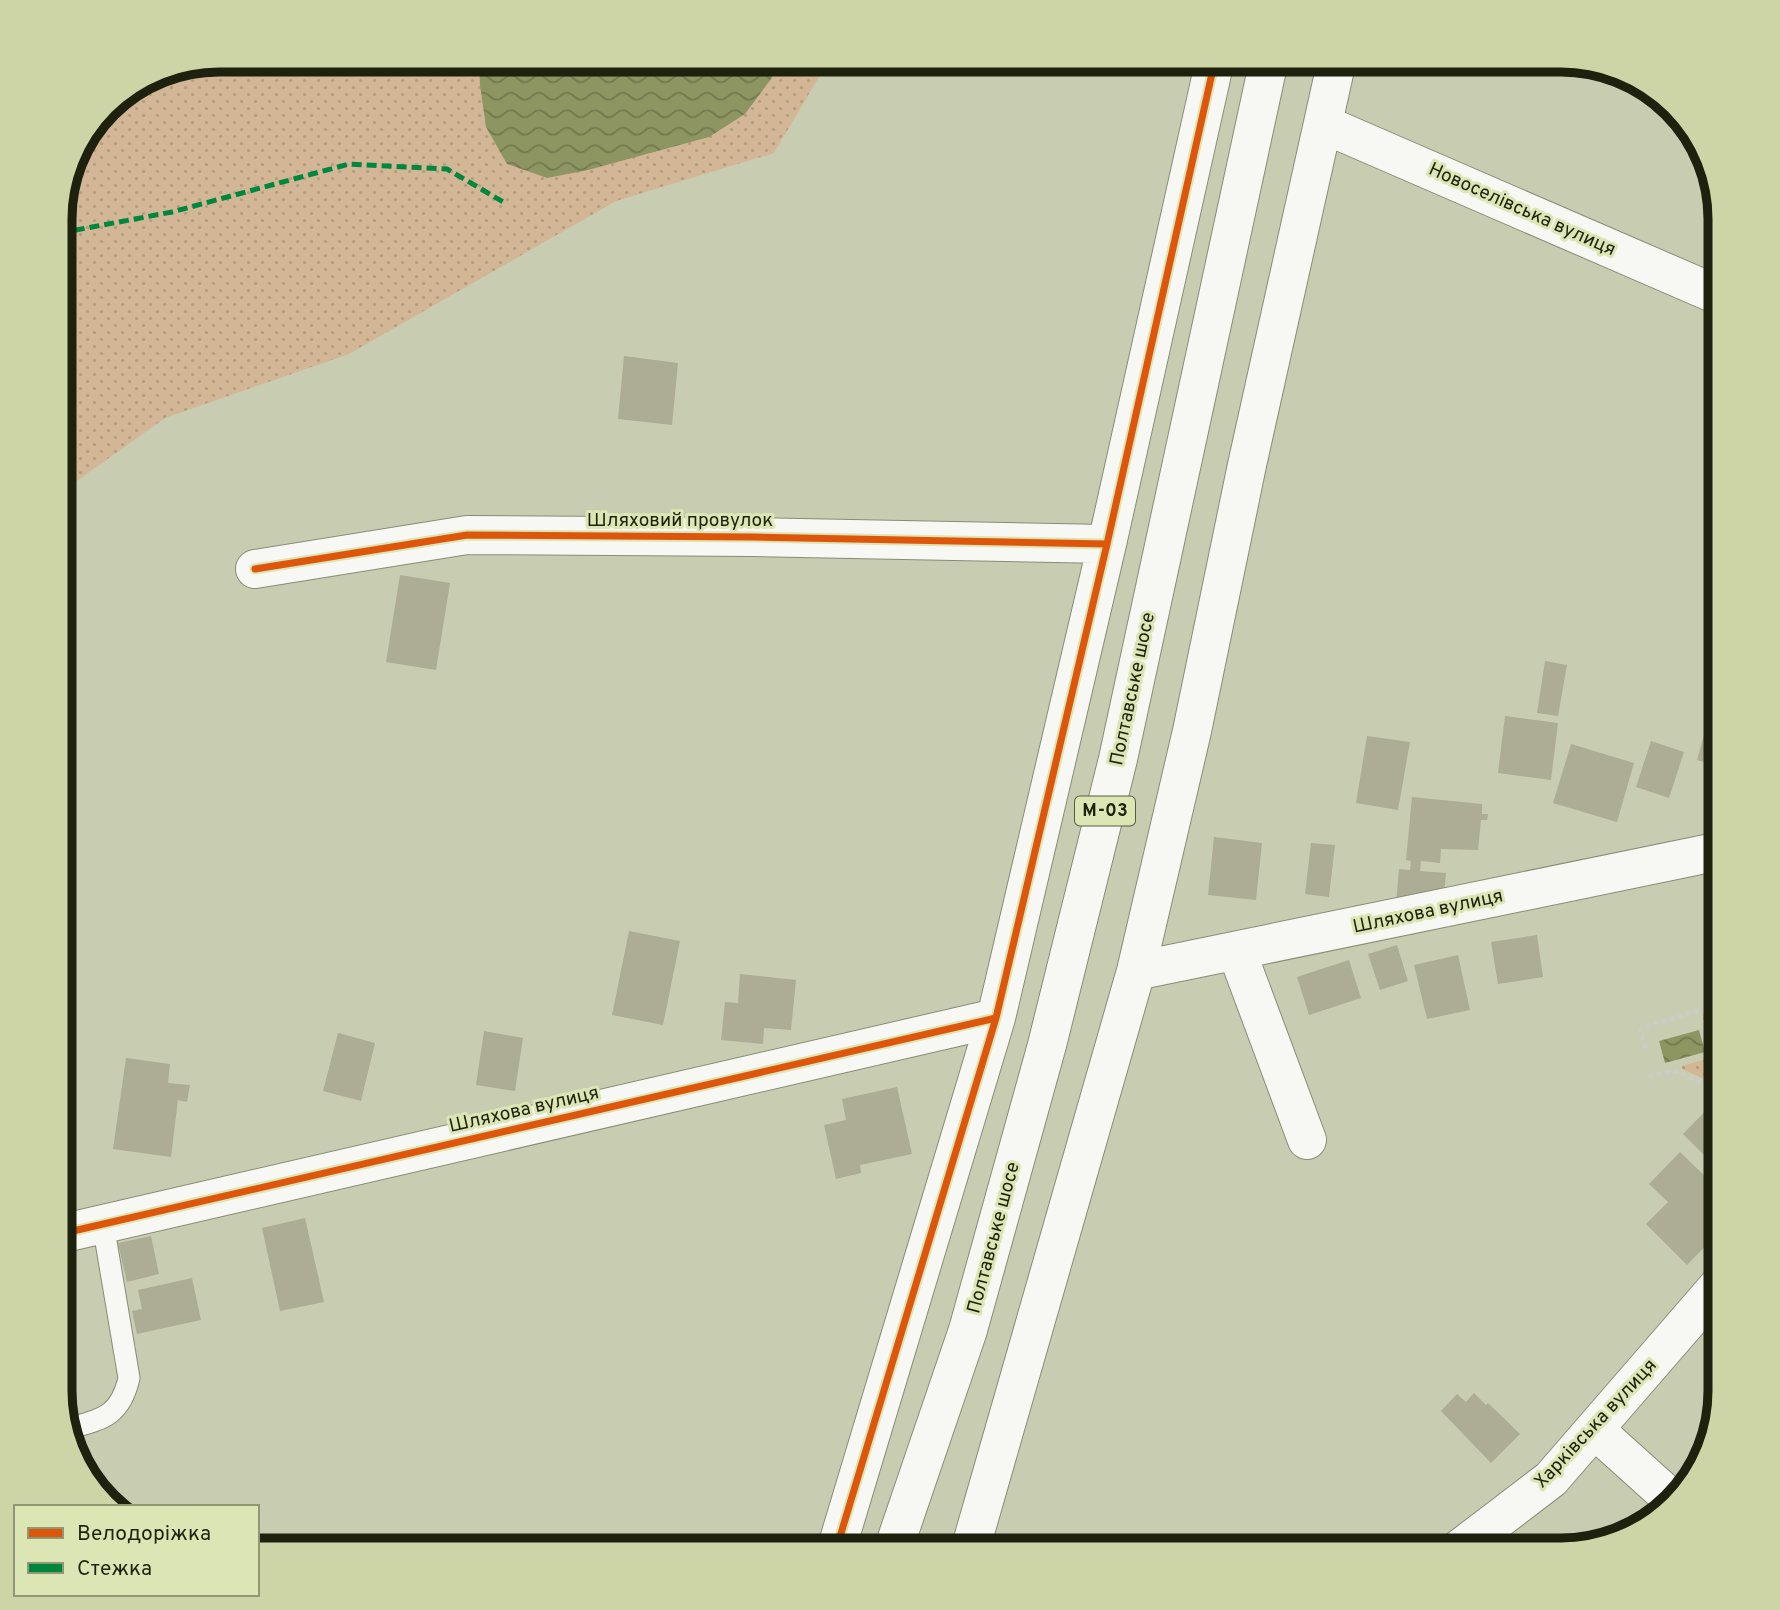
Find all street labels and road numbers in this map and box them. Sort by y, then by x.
street label: Новоселівська вулиця [1425,158,1619,262]
street label: Шляховий провулок [587,509,773,533]
street label: Полтавське шосе [1105,610,1161,768]
road number: М-03 [1075,796,1135,826]
street label: Шляхова вулиця [1351,884,1505,940]
street label: Шляхова вулиця [447,1081,601,1139]
street label: Полтавське шосе [962,1160,1026,1316]
street label: Харківська вулиця [1530,1354,1662,1494]

